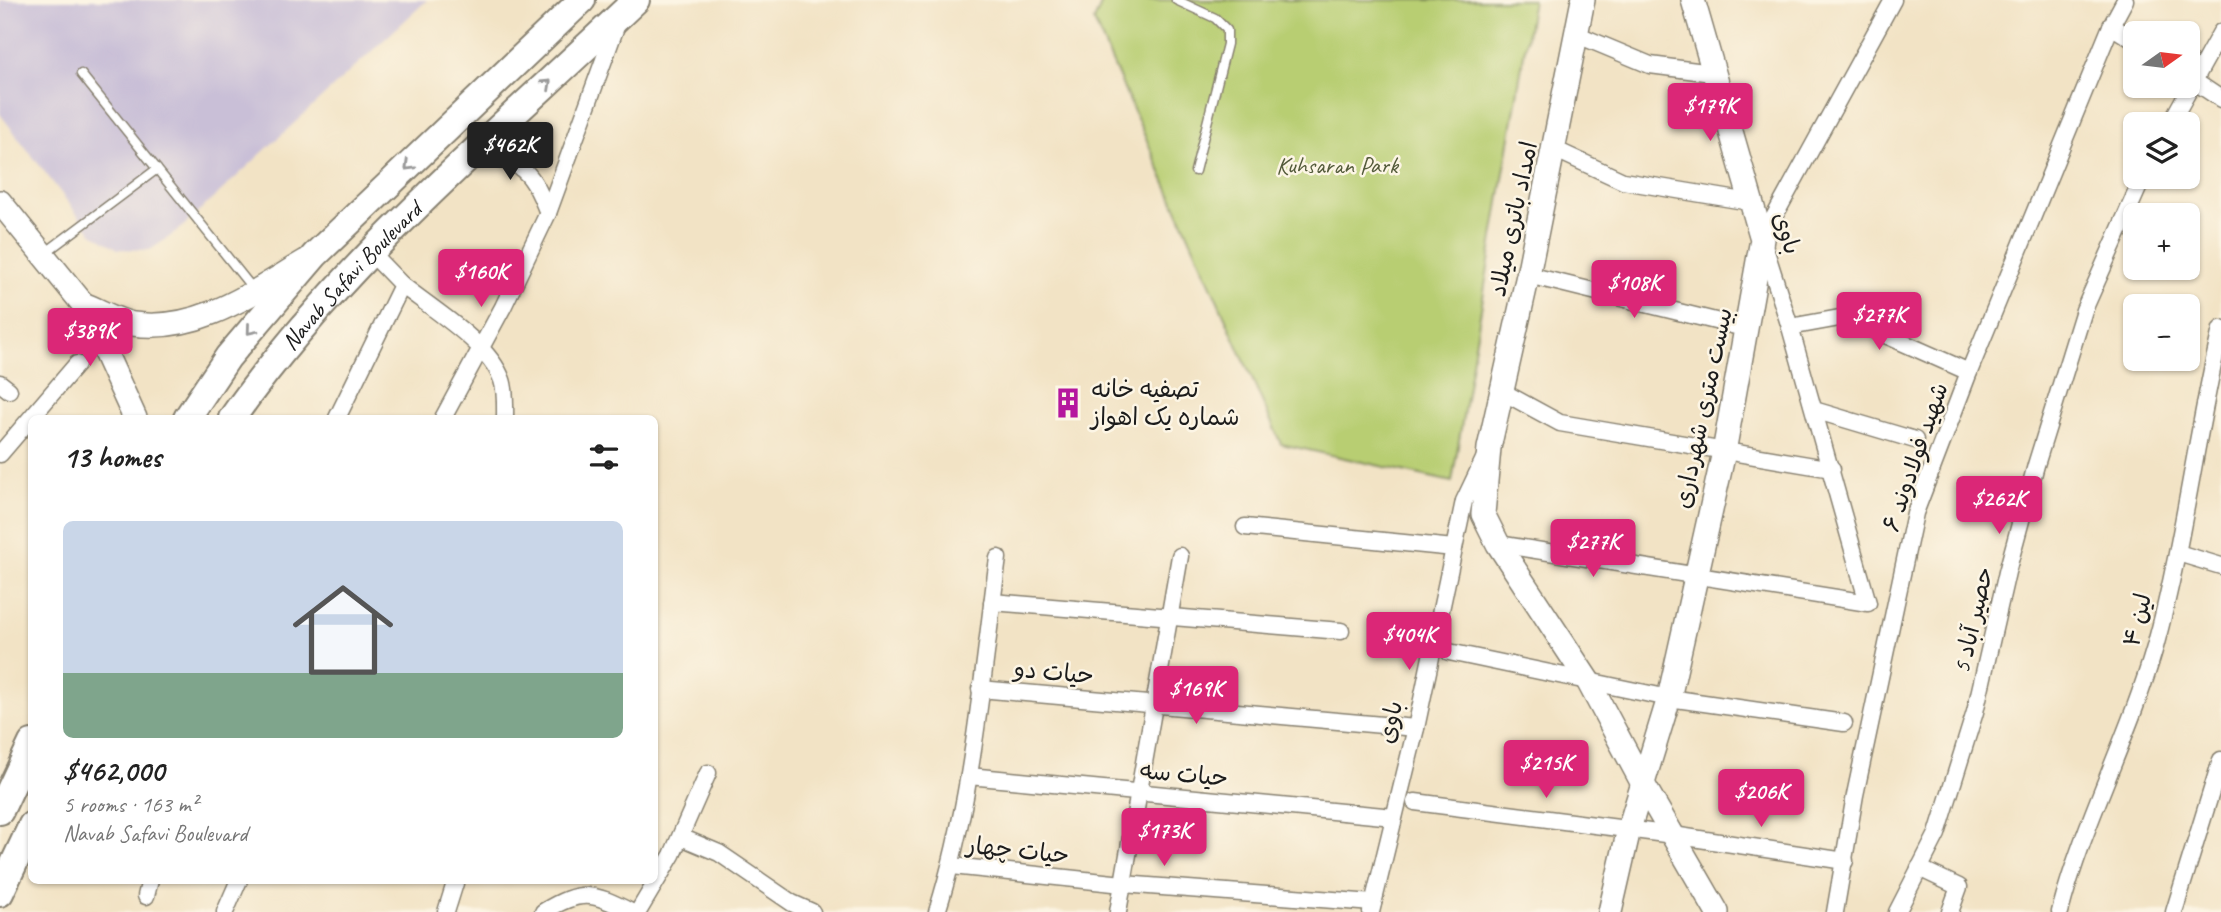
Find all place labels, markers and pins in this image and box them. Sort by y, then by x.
pin: $179K [1661,83,1759,143]
pin: $462K [461,122,559,182]
pin: $160K [432,250,530,309]
pin: $108K [1585,260,1683,320]
pin: $277K [1830,292,1928,352]
pin: $389K [41,308,139,368]
place label: تصفیه خانه شماره یک اهواز [1089,374,1240,432]
building icon: تصفیه خانه شماره یک اهواز [1051,386,1085,420]
pin: $262K [1950,476,2048,536]
pin: $277K [1544,520,1642,579]
pin: $404K [1360,612,1458,672]
pin: $169K [1147,666,1245,726]
pin: $215K [1497,740,1595,800]
pin: $206K [1712,770,1810,829]
pin: $173K [1115,808,1213,868]

